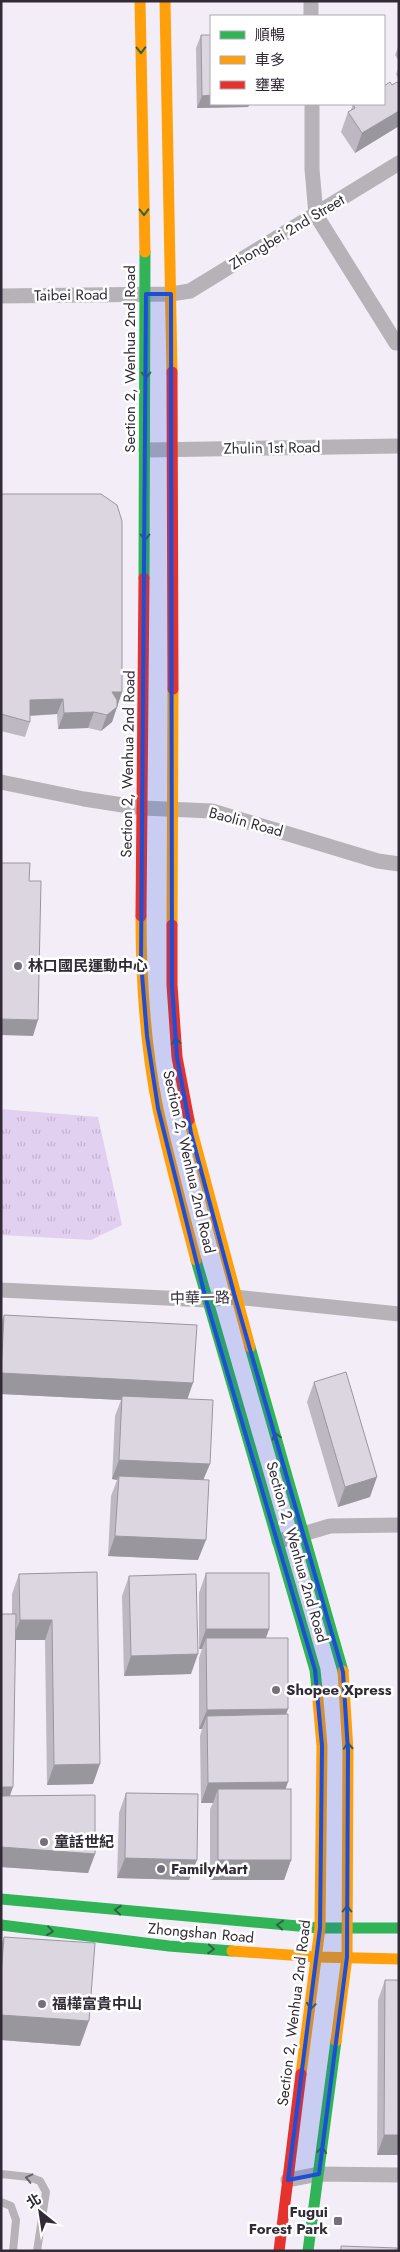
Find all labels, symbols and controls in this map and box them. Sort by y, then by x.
legend [210,15,385,105]
text: 順暢 [255,24,285,46]
one-way arrow [135,46,146,54]
text: 車多 [255,49,285,71]
text: 壅塞 [255,74,285,96]
street label: Zhongbei 2nd Street [225,189,349,275]
one-way arrow [139,209,149,217]
street label: Section 2, Wenhua 2nd Road [119,265,141,453]
street label: Taibei Road [34,283,108,307]
one-way arrow [141,372,151,379]
street label: Zhulin 1st Road [223,436,321,460]
one-way arrow [140,534,150,542]
street label: Section 2, Wenhua 2nd Road [115,670,141,858]
street label: Baolin Road [207,802,285,842]
place label: 林口國民運動中心 [28,955,148,977]
marker: 林口國民運動中心 [12,960,24,972]
one-way arrow [171,1037,182,1045]
street label: Section 2, Wenhua 2nd Road [157,1068,221,1256]
street label: 中華一路 [170,1286,230,1310]
one-way arrow [271,1432,281,1440]
street label: Section 2, Wenhua 2nd Road [261,1459,333,1645]
place label: Shopee Xpress [286,1679,392,1701]
marker: Shopee Xpress [270,1684,282,1696]
one-way arrow [342,1742,353,1750]
place label: 童話世紀 [54,1831,114,1853]
marker: 童話世紀 [38,1836,50,1848]
place label: FamilyMart [171,1858,248,1880]
marker: FamilyMart [155,1863,167,1875]
one-way arrow [342,1904,352,1912]
one-way arrow [114,1905,122,1916]
street label: Zhongshan Road [147,1917,255,1949]
street label: Section 2, Wenhua 2nd Road [272,1919,316,2107]
one-way arrow [276,1919,284,1930]
one-way arrow [46,1925,54,1936]
one-way arrow [207,1944,215,1955]
place label: 福樺富貴中山 [52,1993,142,2015]
marker: 福樺富貴中山 [36,1998,48,2010]
one-way arrow [307,2001,317,2010]
one-way arrow [316,2146,326,2155]
one-way arrow [25,2173,33,2184]
north arrow [15,2187,65,2237]
text: 北 [22,2189,45,2213]
place label: Fugui Forest Park [249,2201,328,2240]
marker: Fugui Forest Park [332,2215,344,2227]

